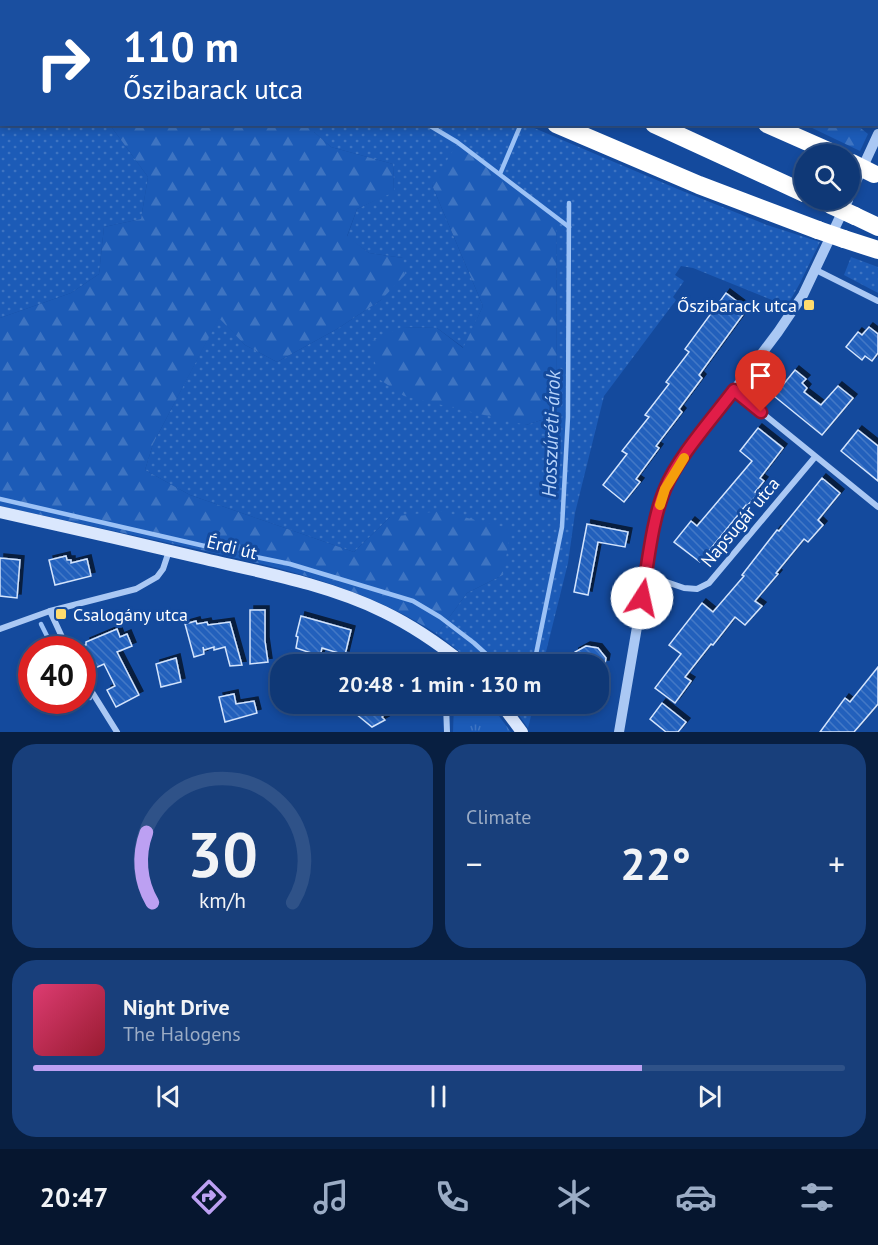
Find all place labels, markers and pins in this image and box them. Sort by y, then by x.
place label: Őszibarack utca [677,294,797,317]
marker: Őszibarack utca [802,298,816,312]
pin [735,350,786,412]
place label: Csalogány utca [73,603,188,626]
marker: Csalogány utca [54,607,68,621]

